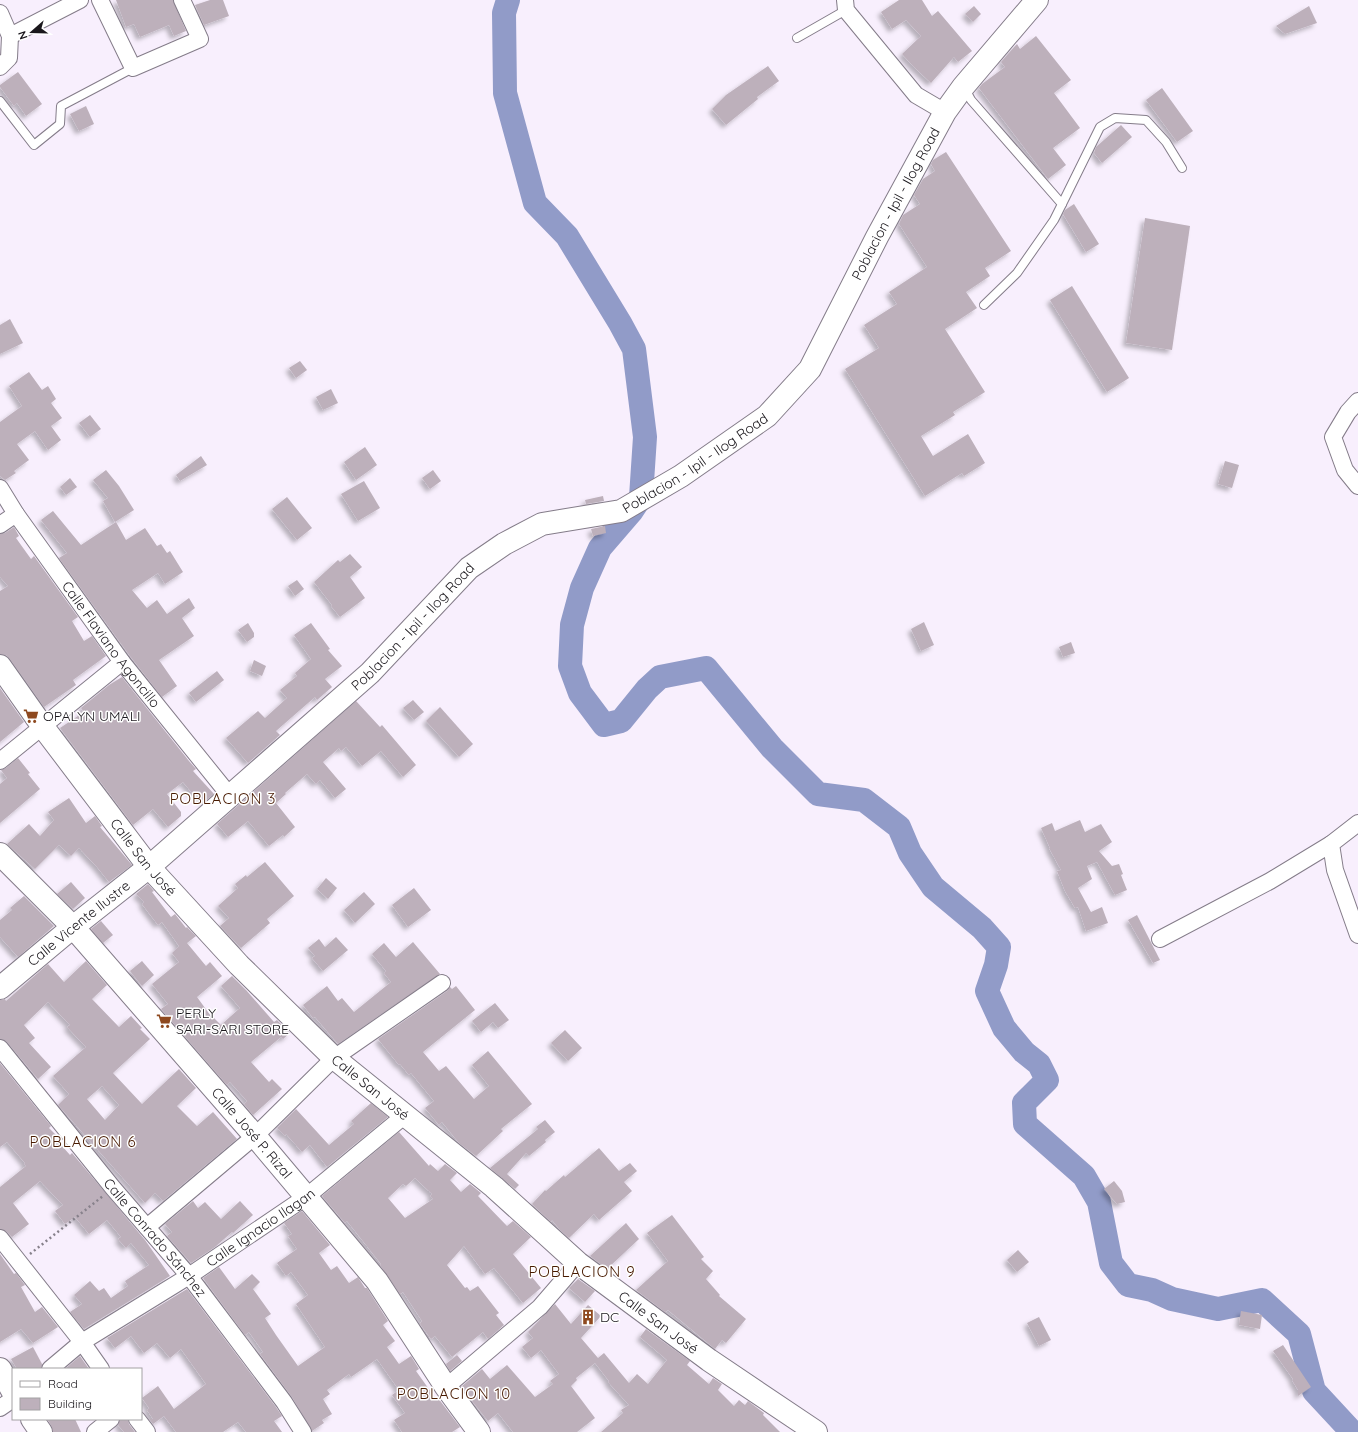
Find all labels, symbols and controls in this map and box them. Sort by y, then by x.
north arrow [12,12,52,52]
text: N [15,29,31,42]
street label: Poblacion - Ipil - Ilog Road [848,124,944,283]
street label: Poblacion - Ipil - Ilog Road [619,409,771,517]
street label: Poblacion - Ipil - Ilog Road [347,559,478,694]
street label: Calle Flaviano Agoncillo [58,578,164,711]
supermarket icon: OPALYN UMALI [22,707,40,725]
place label: OPALYN UMALI [43,707,141,725]
district label: POBLACION 3 [170,789,276,808]
street label: Calle San José [106,815,180,900]
street label: Calle Vicente Ilustre [24,876,134,970]
place label: PERLY SARI-SARI STORE [176,1004,289,1038]
supermarket icon: PERLY SARI-SARI STORE [155,1012,173,1030]
street label: Calle San José [328,1051,413,1124]
street label: Calle José P. Rizal [208,1084,296,1182]
district label: POBLACION 6 [30,1132,136,1151]
street label: Calle Conrado Sánchez [100,1175,211,1301]
street label: Calle Ignacio Ilagan [203,1184,319,1271]
district label: POBLACION 9 [528,1262,636,1281]
street label: Calle San José [615,1287,702,1358]
building icon: DC [579,1308,597,1326]
place label: DC [600,1308,619,1326]
legend [12,1368,142,1420]
text: Road [48,1376,78,1391]
district label: POBLACION 10 [397,1384,511,1403]
text: Building [48,1396,92,1411]

